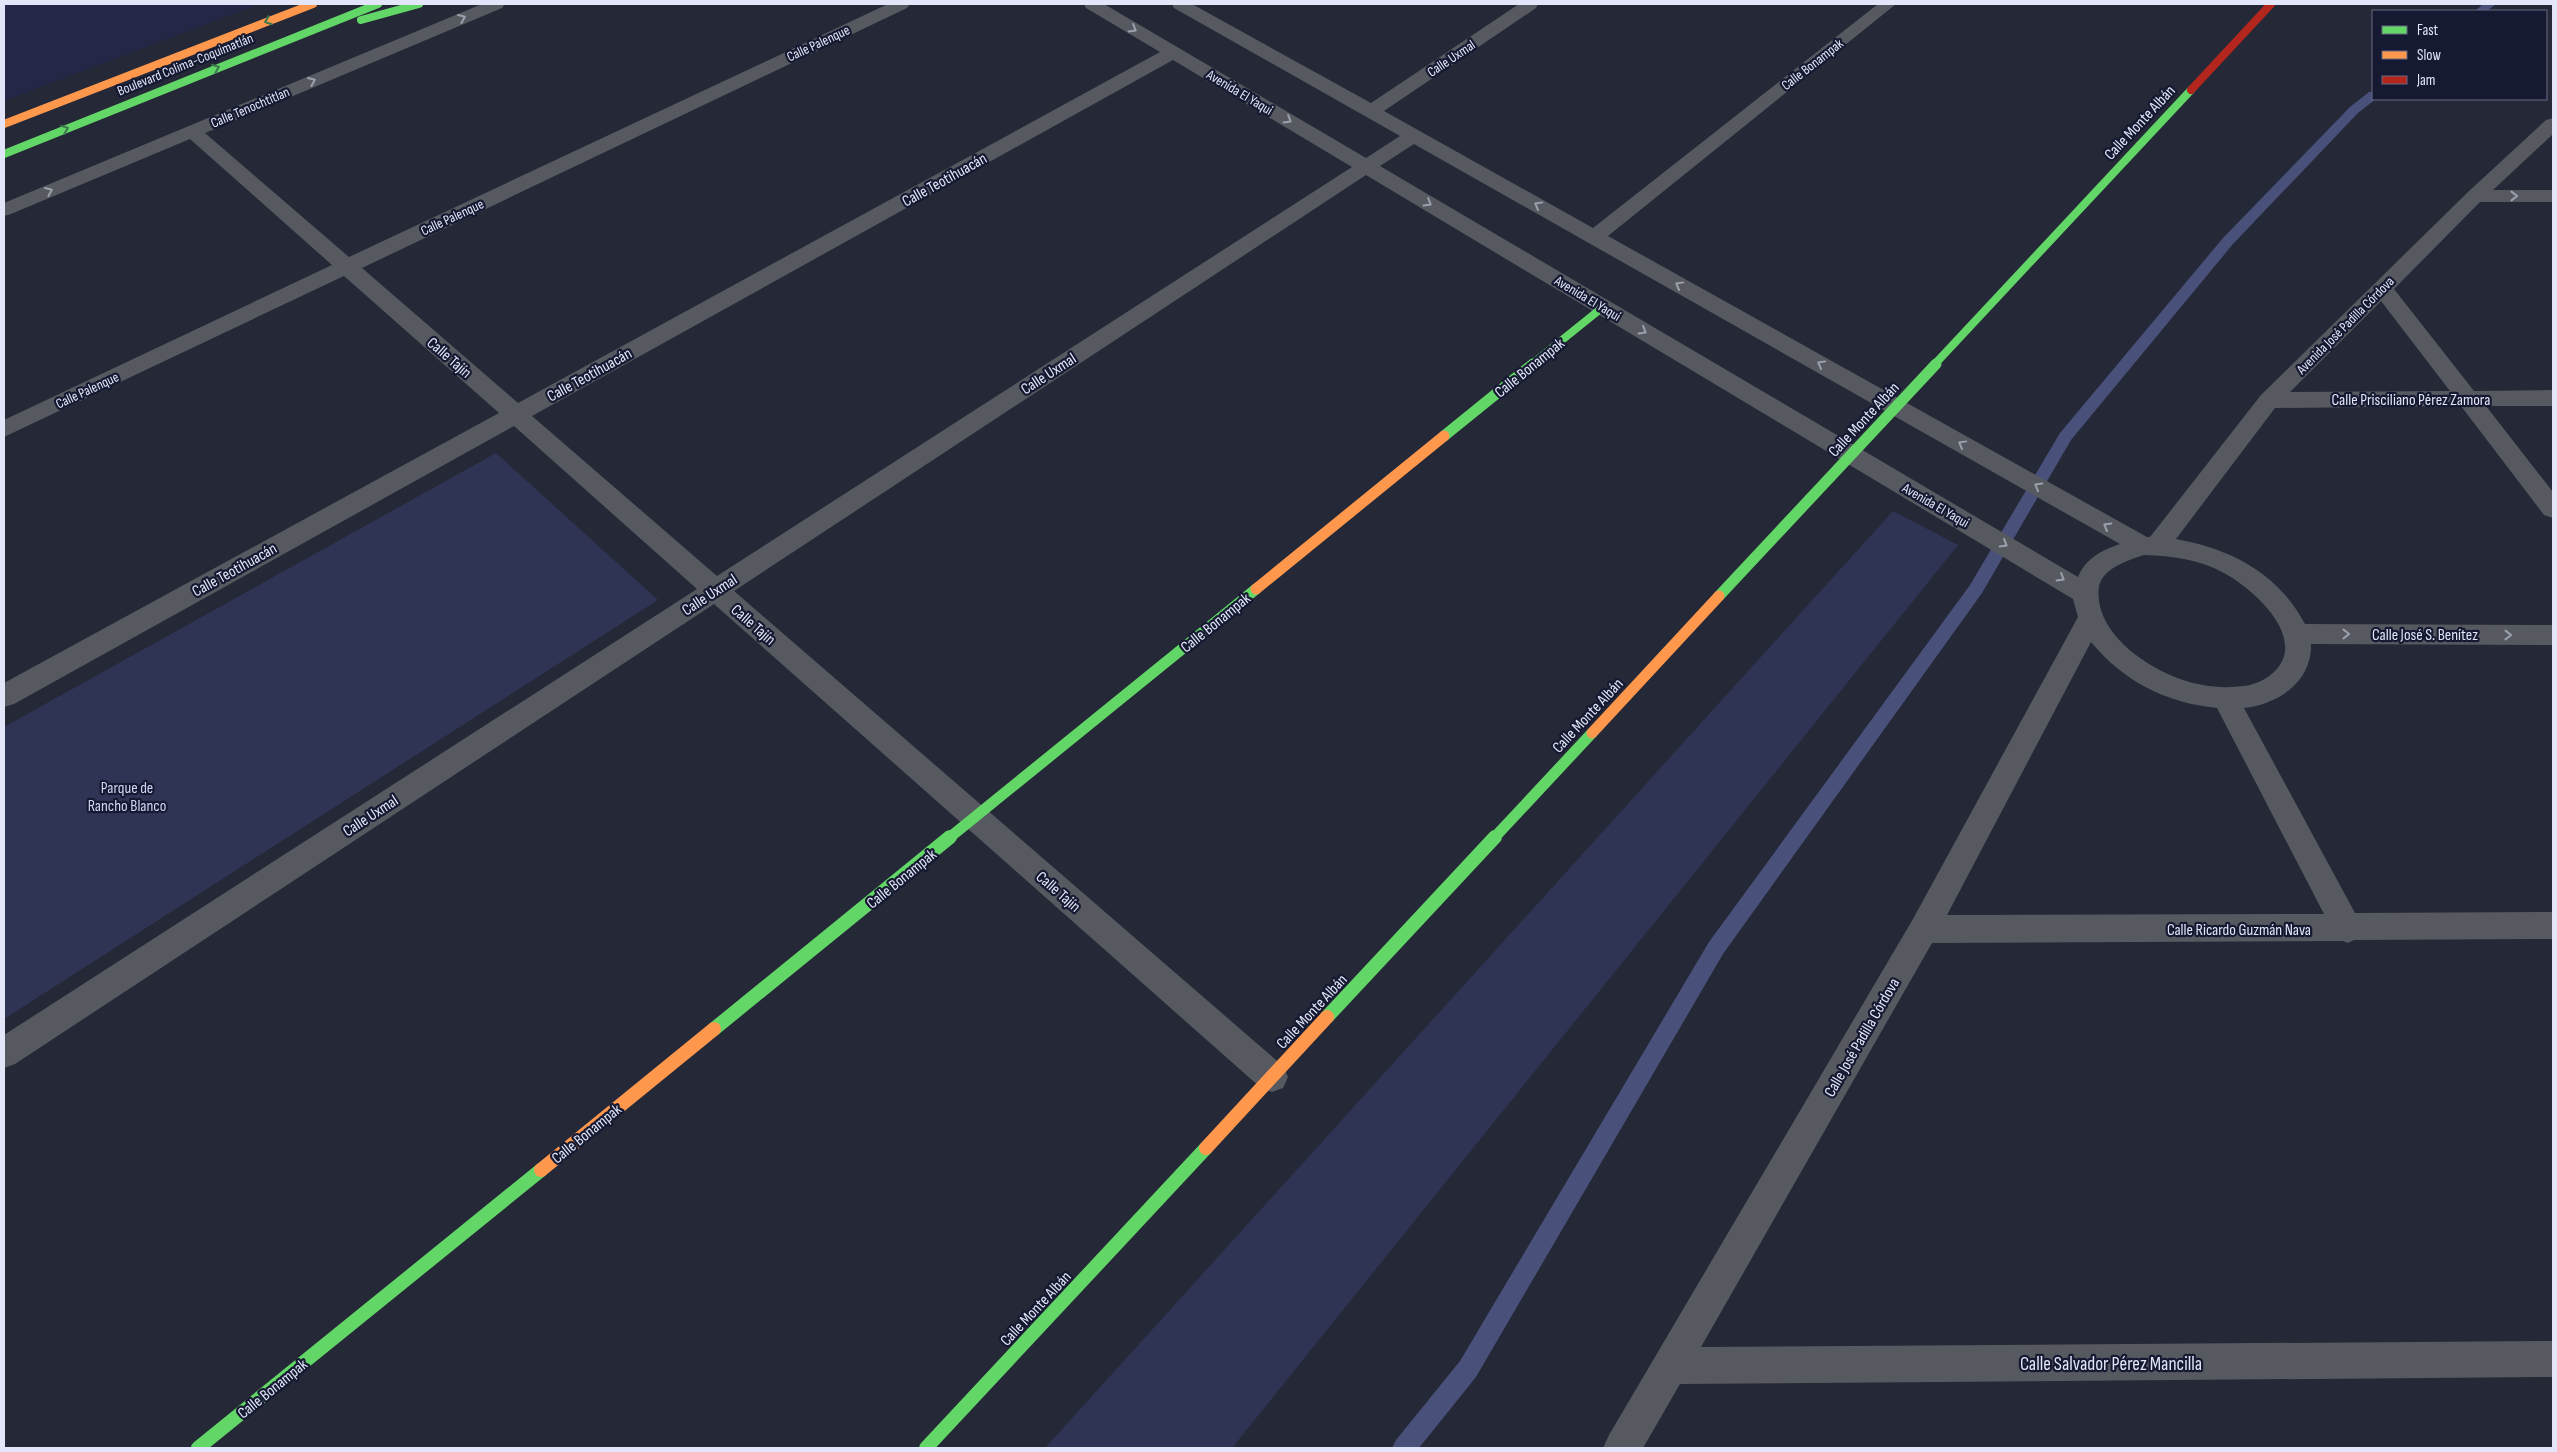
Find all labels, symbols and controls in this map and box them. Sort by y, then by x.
legend [2372,10,2547,100]
one-way arrow [457,14,465,24]
one-way arrow [264,16,272,26]
street label: Calle Palenque [784,21,852,65]
text: Fast [2417,21,2439,40]
one-way arrow [1128,22,1137,32]
street label: Boulevard Colima-Coquimatlán [115,29,256,100]
street label: Calle Bonampak [1778,35,1847,94]
street label: Calle Uxmal [1424,36,1478,81]
text: Slow [2417,46,2441,65]
one-way arrow [211,64,220,74]
street label: Avenida El Yaqui [1203,65,1276,119]
text: Jam [2416,71,2435,90]
one-way arrow [307,76,316,87]
street label: Calle Monte Albán [2101,82,2179,164]
street label: Calle Tenochtitlan [208,83,292,132]
one-way arrow [1283,114,1292,124]
one-way arrow [60,125,69,135]
street label: Calle Teotihuacán [899,149,990,211]
one-way arrow [44,187,53,197]
one-way arrow [2510,191,2518,201]
street label: Calle Palenque [418,195,486,239]
one-way arrow [1423,197,1432,207]
one-way arrow [1534,201,1543,211]
street label: Avenida El Yaqui [1551,271,1624,325]
street label: Avenida José Padilla Córdova [2292,273,2398,378]
one-way arrow [1675,281,1684,291]
one-way arrow [1638,324,1647,334]
street label: Calle Tajín [423,334,475,383]
street label: Calle Bonampak [1491,334,1569,402]
street label: Calle Teotihuacán [544,344,635,406]
street label: Calle Uxmal [1018,349,1080,399]
one-way arrow [1817,361,1826,371]
street label: Calle Palenque [53,368,121,412]
street label: Calle Monte Albán [1825,379,1903,461]
street label: Calle Prisciliano Pérez Zamora [2332,391,2490,410]
one-way arrow [1959,440,1968,450]
street label: Avenida El Yaqui [1898,479,1972,531]
one-way arrow [2034,483,2043,493]
one-way arrow [2103,522,2112,532]
one-way arrow [1998,538,2007,548]
street label: Calle Teotihuacán [189,539,280,601]
street label: Calle Uxmal [679,570,741,620]
one-way arrow [2056,572,2065,582]
street label: Calle Bonampak [1177,589,1255,657]
street label: Calle Tajín [727,601,779,650]
street label: Calle José S. Benítez [2372,626,2478,645]
one-way arrow [2342,629,2350,639]
one-way arrow [2504,630,2512,640]
street label: Calle Monte Albán [1549,675,1627,757]
park label: Parque de Rancho Blanco [88,779,166,816]
street label: Calle Uxmal [340,791,402,841]
street label: Calle Bonampak [863,845,941,913]
street label: Calle Tajín [1032,868,1084,917]
street label: Calle Ricardo Guzmán Nava [2167,921,2311,940]
street label: Calle Monte Albán [1273,971,1351,1053]
street label: Calle José Padilla Córdova [1821,975,1904,1101]
street label: Calle Bonampak [548,1100,626,1168]
street label: Calle Monte Albán [997,1268,1075,1350]
street label: Calle Salvador Pérez Mancilla [2020,1353,2202,1376]
street label: Calle Bonampak [234,1355,312,1423]

